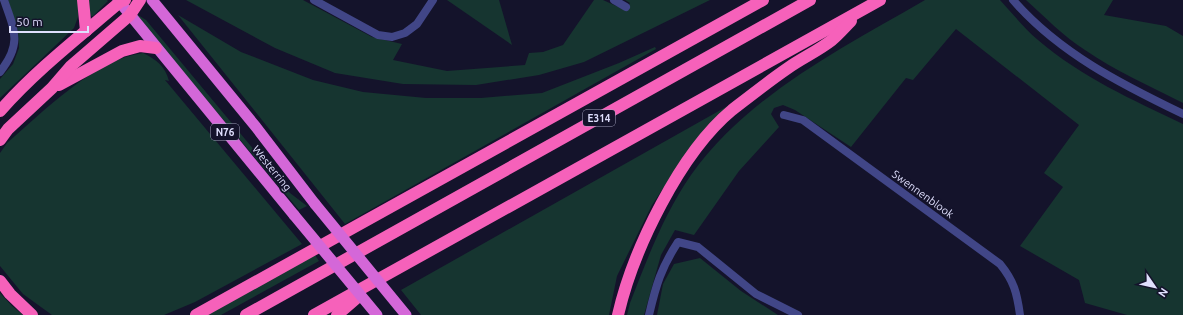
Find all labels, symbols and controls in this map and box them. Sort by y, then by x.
scale bar [10,8,88,34]
text: 50 m [16,15,43,28]
road number: E314 [583,110,615,126]
road number: N76 [211,124,239,140]
street label: Westerring [250,143,294,193]
street label: Swennenblook [890,168,956,221]
north arrow [1135,267,1175,307]
text: N [1156,286,1171,299]

